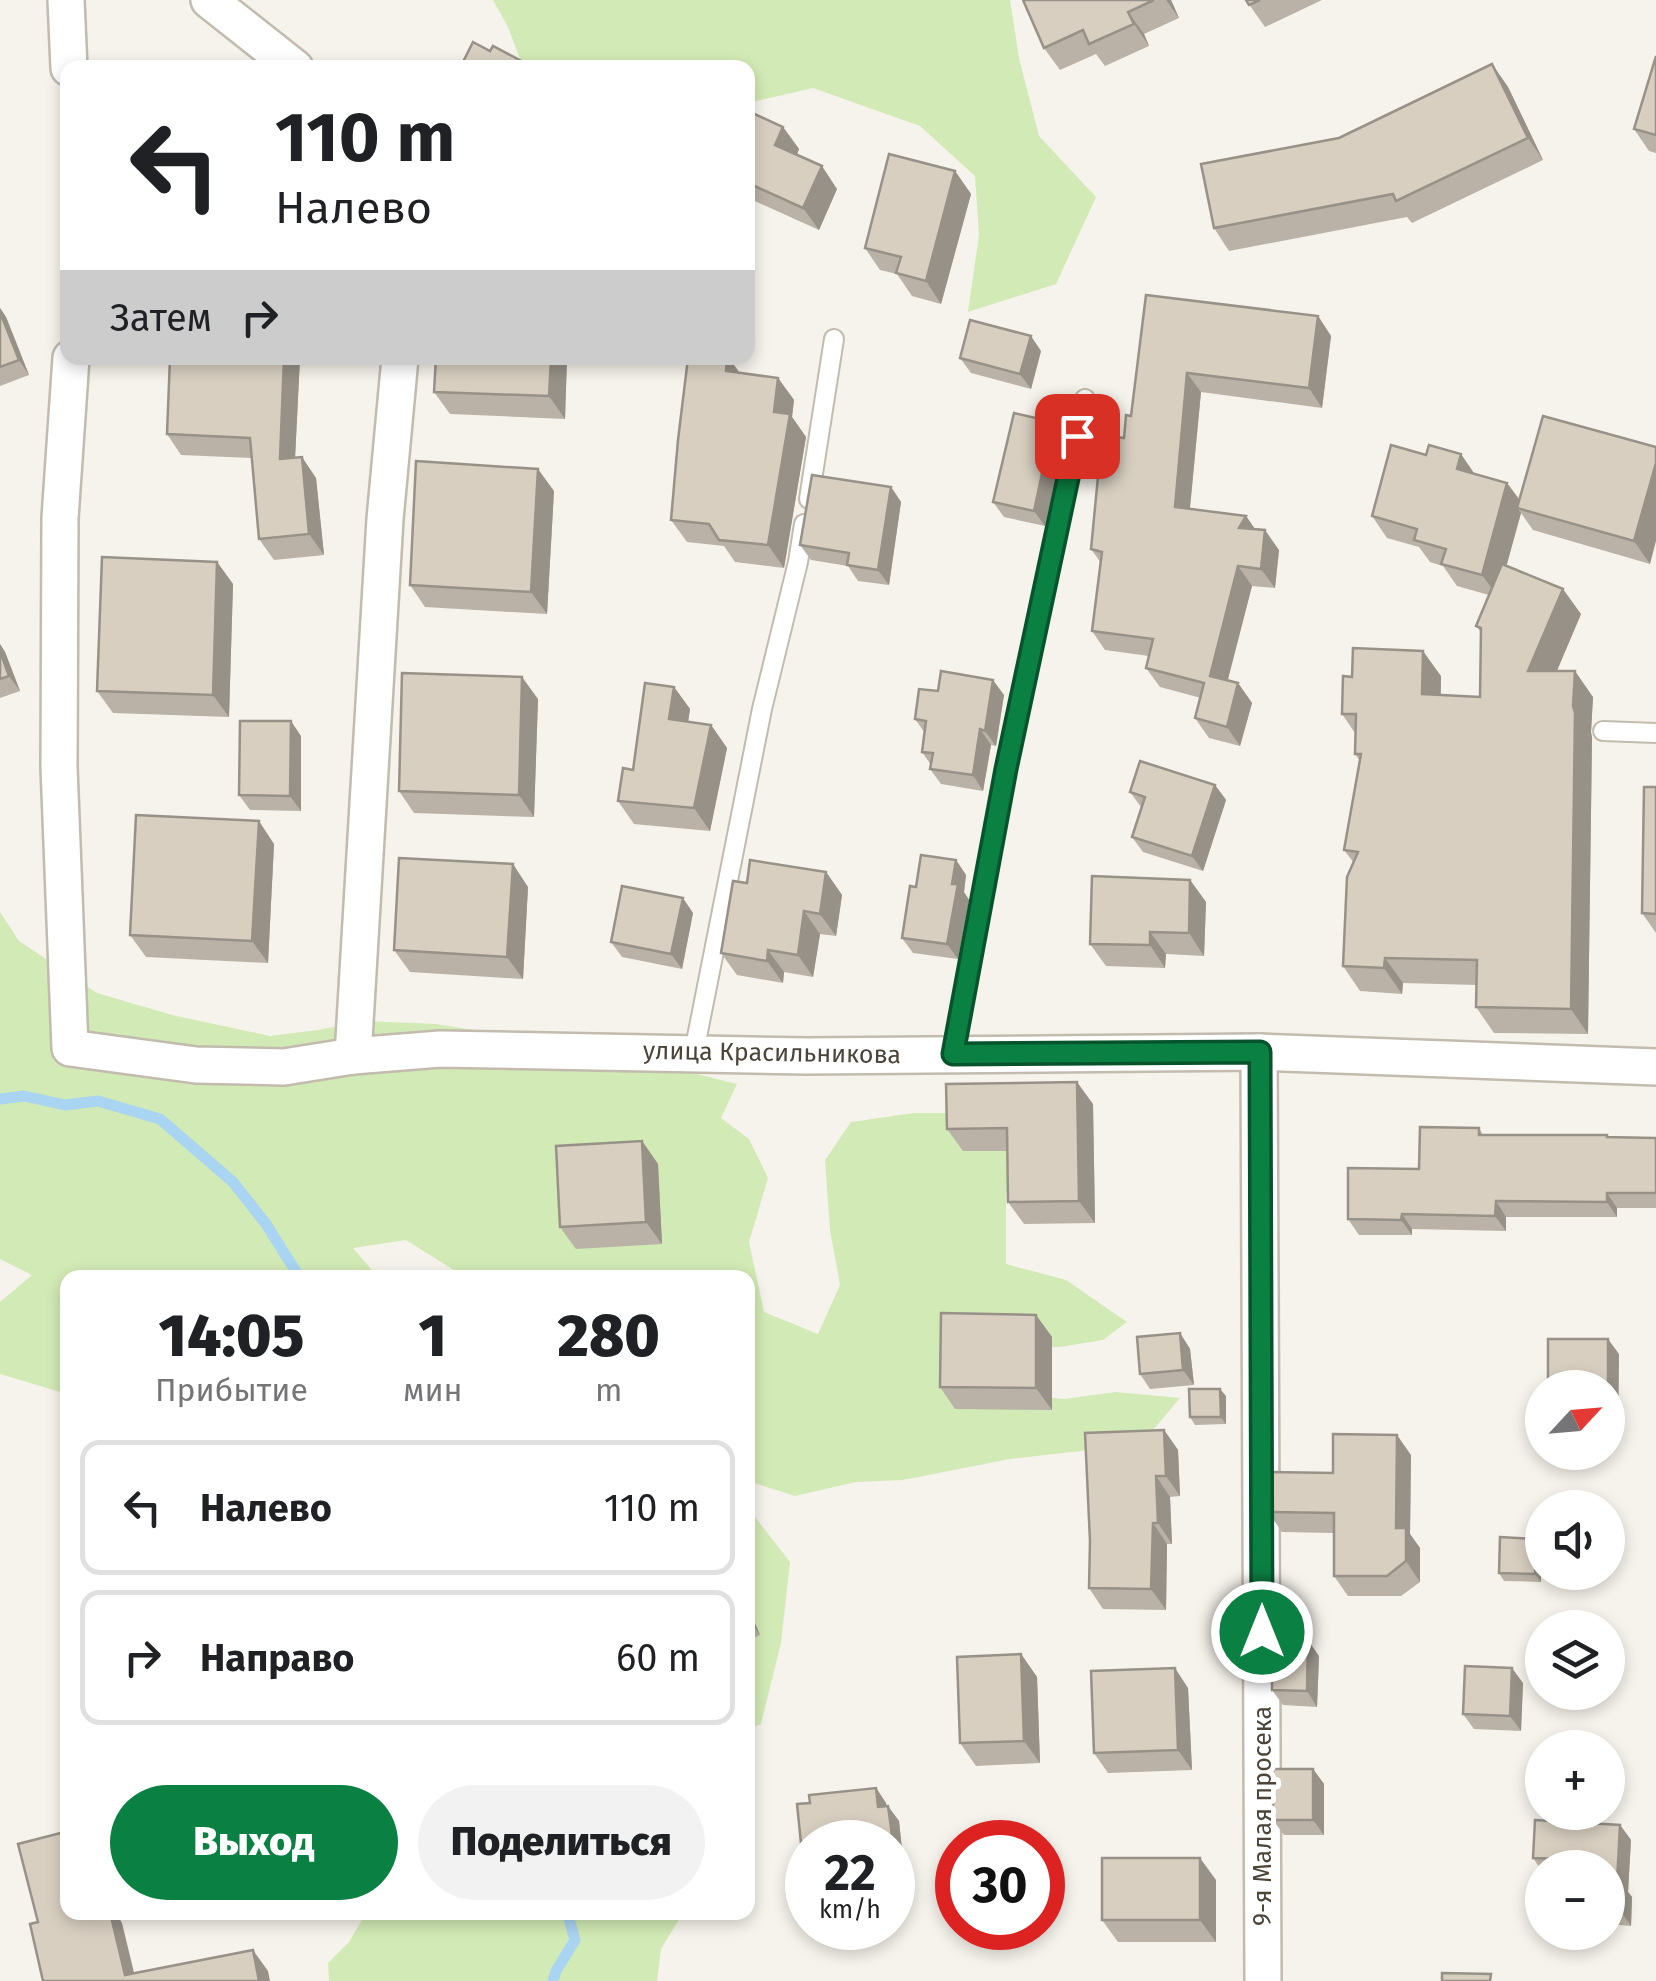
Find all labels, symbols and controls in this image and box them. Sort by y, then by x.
text: 110 m [275,96,455,180]
icon: left [110,100,240,230]
text: Налево [275,181,432,235]
icon: right [232,290,287,345]
text: Затем [110,295,212,341]
pin [1035,394,1120,479]
icon: arrive [1050,409,1105,464]
street label: улица Красильникова [643,1036,901,1070]
text: 14:05 [159,1300,304,1372]
text: 1 [419,1300,447,1372]
text: 280 [558,1300,660,1372]
north arrow [1525,1370,1625,1470]
map controls [1525,1370,1625,1950]
text: Прибытие [155,1371,308,1409]
text: мин [403,1371,463,1409]
text: m [595,1371,622,1409]
icon: left [115,1480,170,1535]
text: Налево [200,1485,332,1531]
text: 110 m [604,1485,700,1531]
button: sound [1525,1490,1625,1590]
position arrow [1210,1580,1314,1684]
button: layers [1525,1610,1625,1710]
icon: right [115,1630,170,1685]
text: Направо [200,1635,354,1681]
text: 60 m [616,1635,700,1681]
street label: 9-я Малая просека [1248,1706,1278,1926]
button: + [1525,1730,1625,1830]
button: Выход [110,1785,398,1900]
button: Поделиться [418,1785,705,1900]
speed limit sign: 30 [935,1820,1065,1950]
text: 22 [824,1843,876,1903]
button: − [1525,1850,1625,1950]
text: km/h [819,1895,881,1925]

